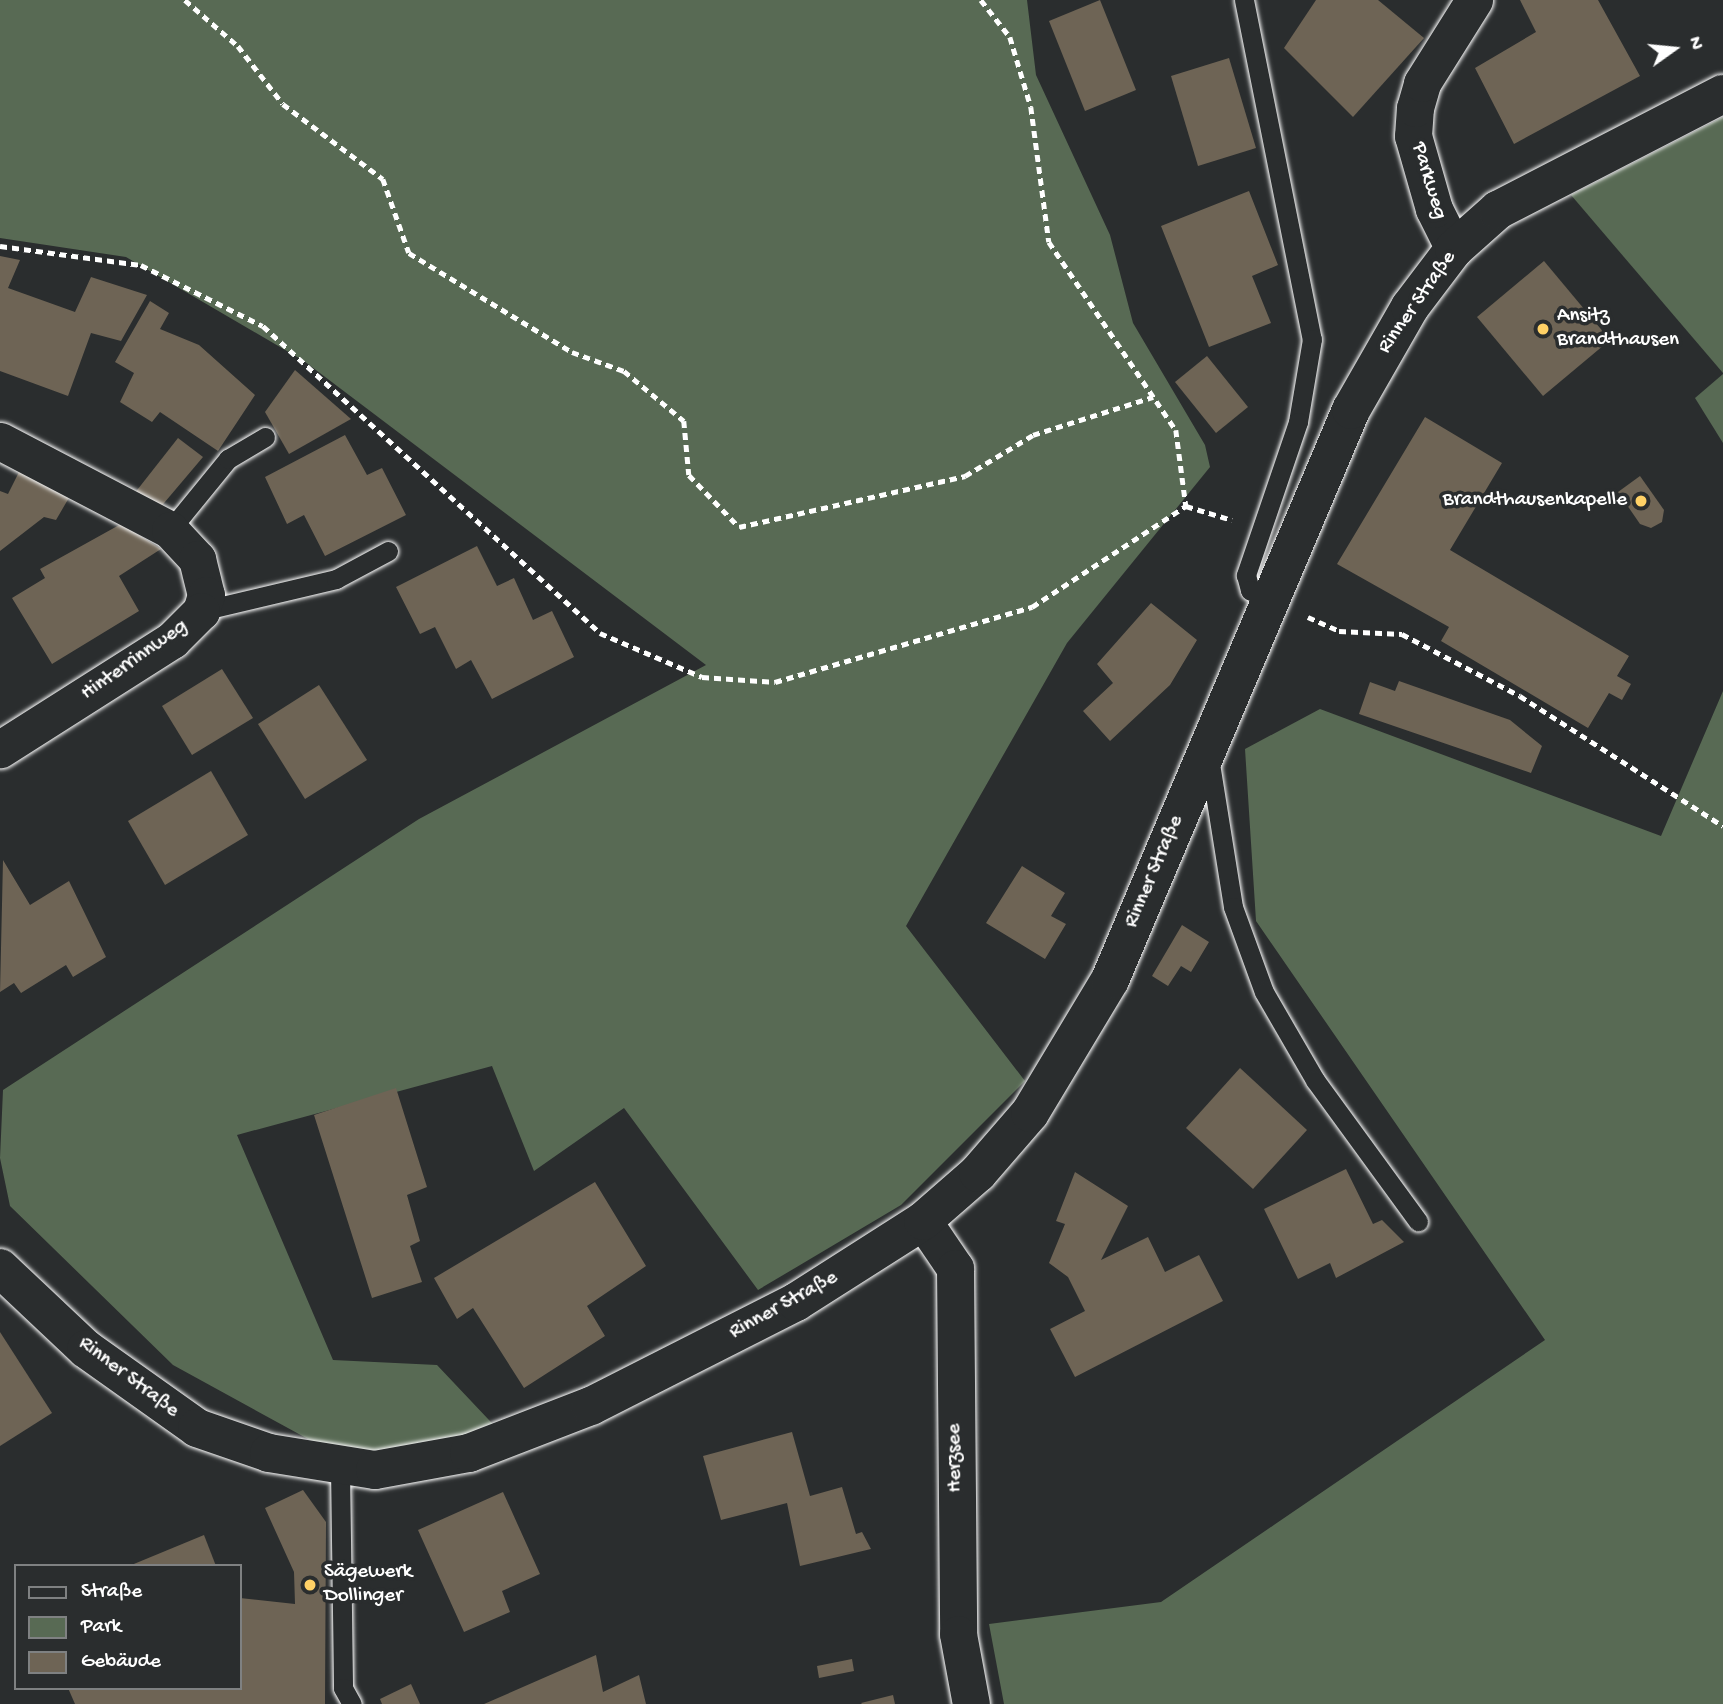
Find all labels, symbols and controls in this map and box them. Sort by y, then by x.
north arrow [1639,14,1709,84]
text: N [1682,34,1707,52]
street label: Parkweg [1404,139,1452,223]
street label: Rinner Straße [1373,247,1463,359]
place label: Ansitz Brandthausen [1557,304,1679,354]
marker: Ansitz Brandthausen [1535,321,1551,337]
place label: Brandthausenkapelle [1443,488,1627,514]
marker: Brandthausenkapelle [1633,493,1649,509]
street label: Hinterrinnweg [77,615,193,707]
street label: Rinner Straße [1120,812,1190,932]
street label: Rinner Straße [726,1266,842,1346]
street label: Rinner Straße [73,1332,183,1424]
street label: Herzsee [943,1423,969,1493]
place label: Sägewerk Dollinger [324,1560,412,1610]
legend [14,1564,242,1690]
marker: Sägewerk Dollinger [302,1577,318,1593]
text: Straße [81,1580,142,1605]
text: Park [81,1615,121,1640]
text: Gebäude [81,1650,161,1675]

